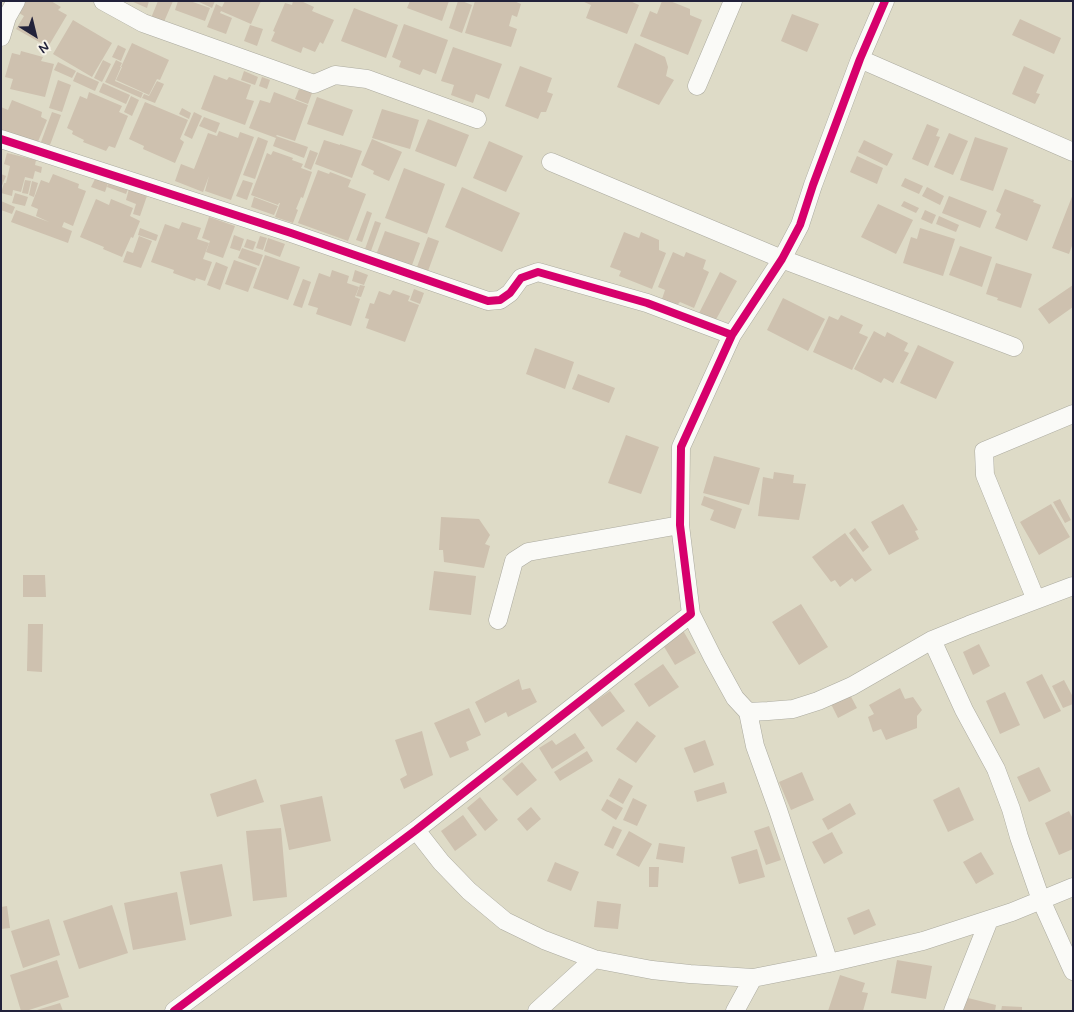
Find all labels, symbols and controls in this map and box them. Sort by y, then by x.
north arrow [10,10,60,60]
text: N [35,37,53,57]

